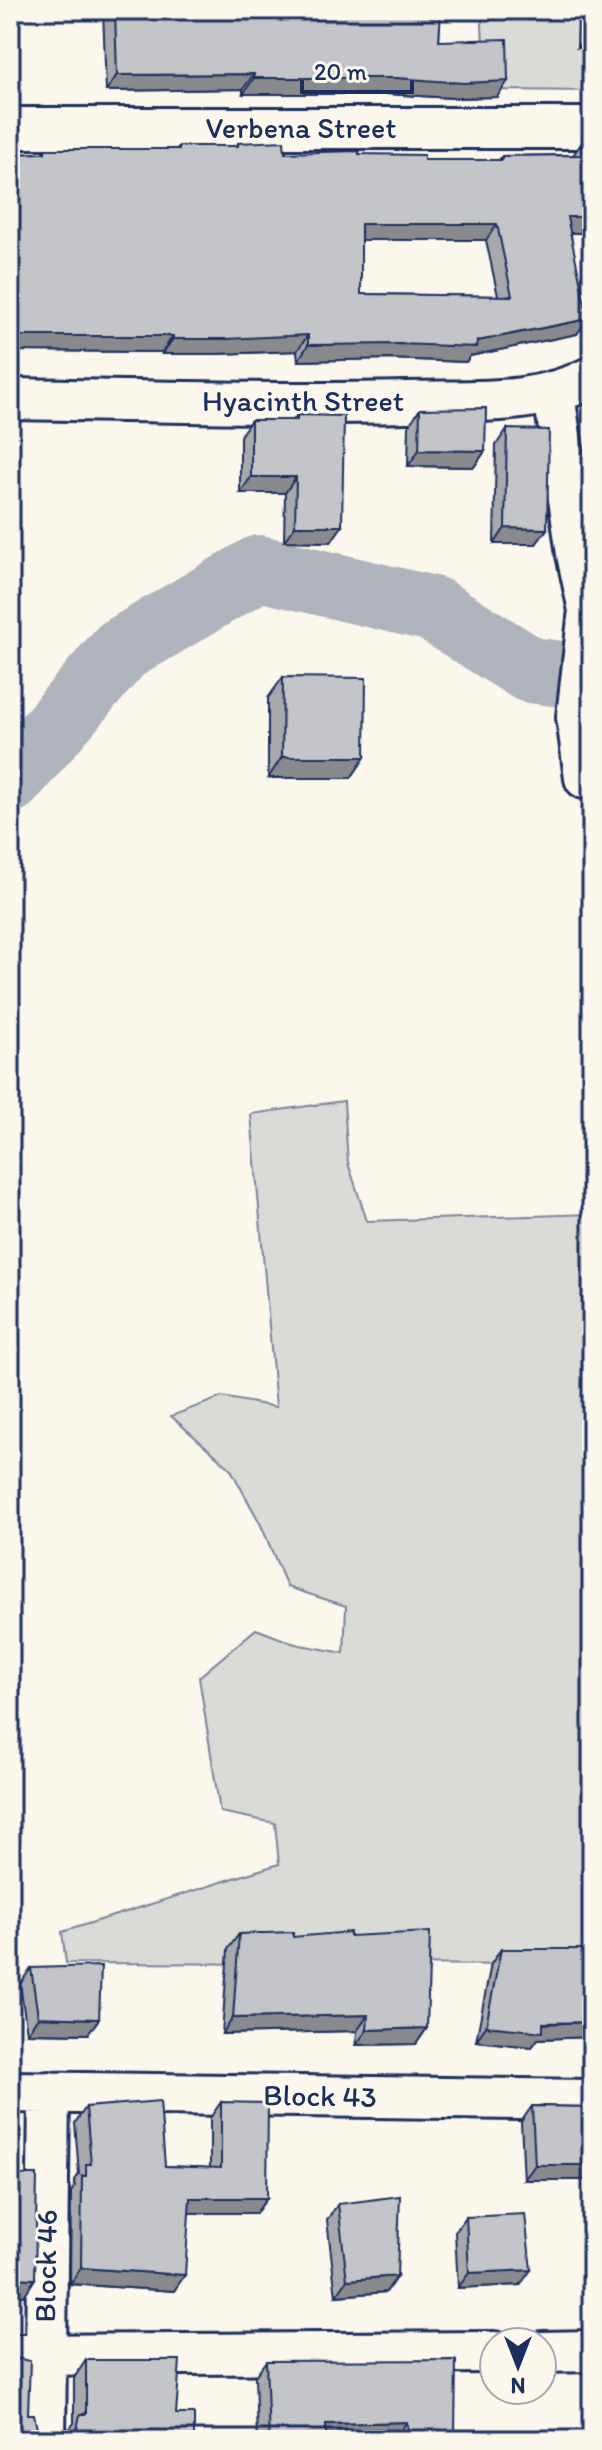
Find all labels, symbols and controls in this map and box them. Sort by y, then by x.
scale bar [302,44,412,94]
text: 20 m [314,57,367,86]
street label: Verbena Street [205,109,397,146]
street label: Hyacinth Street [202,382,404,419]
street label: Block 43 [263,2076,377,2115]
street label: Block 46 [26,2209,65,2323]
north arrow [478,2326,558,2406]
text: N [511,2372,525,2399]

